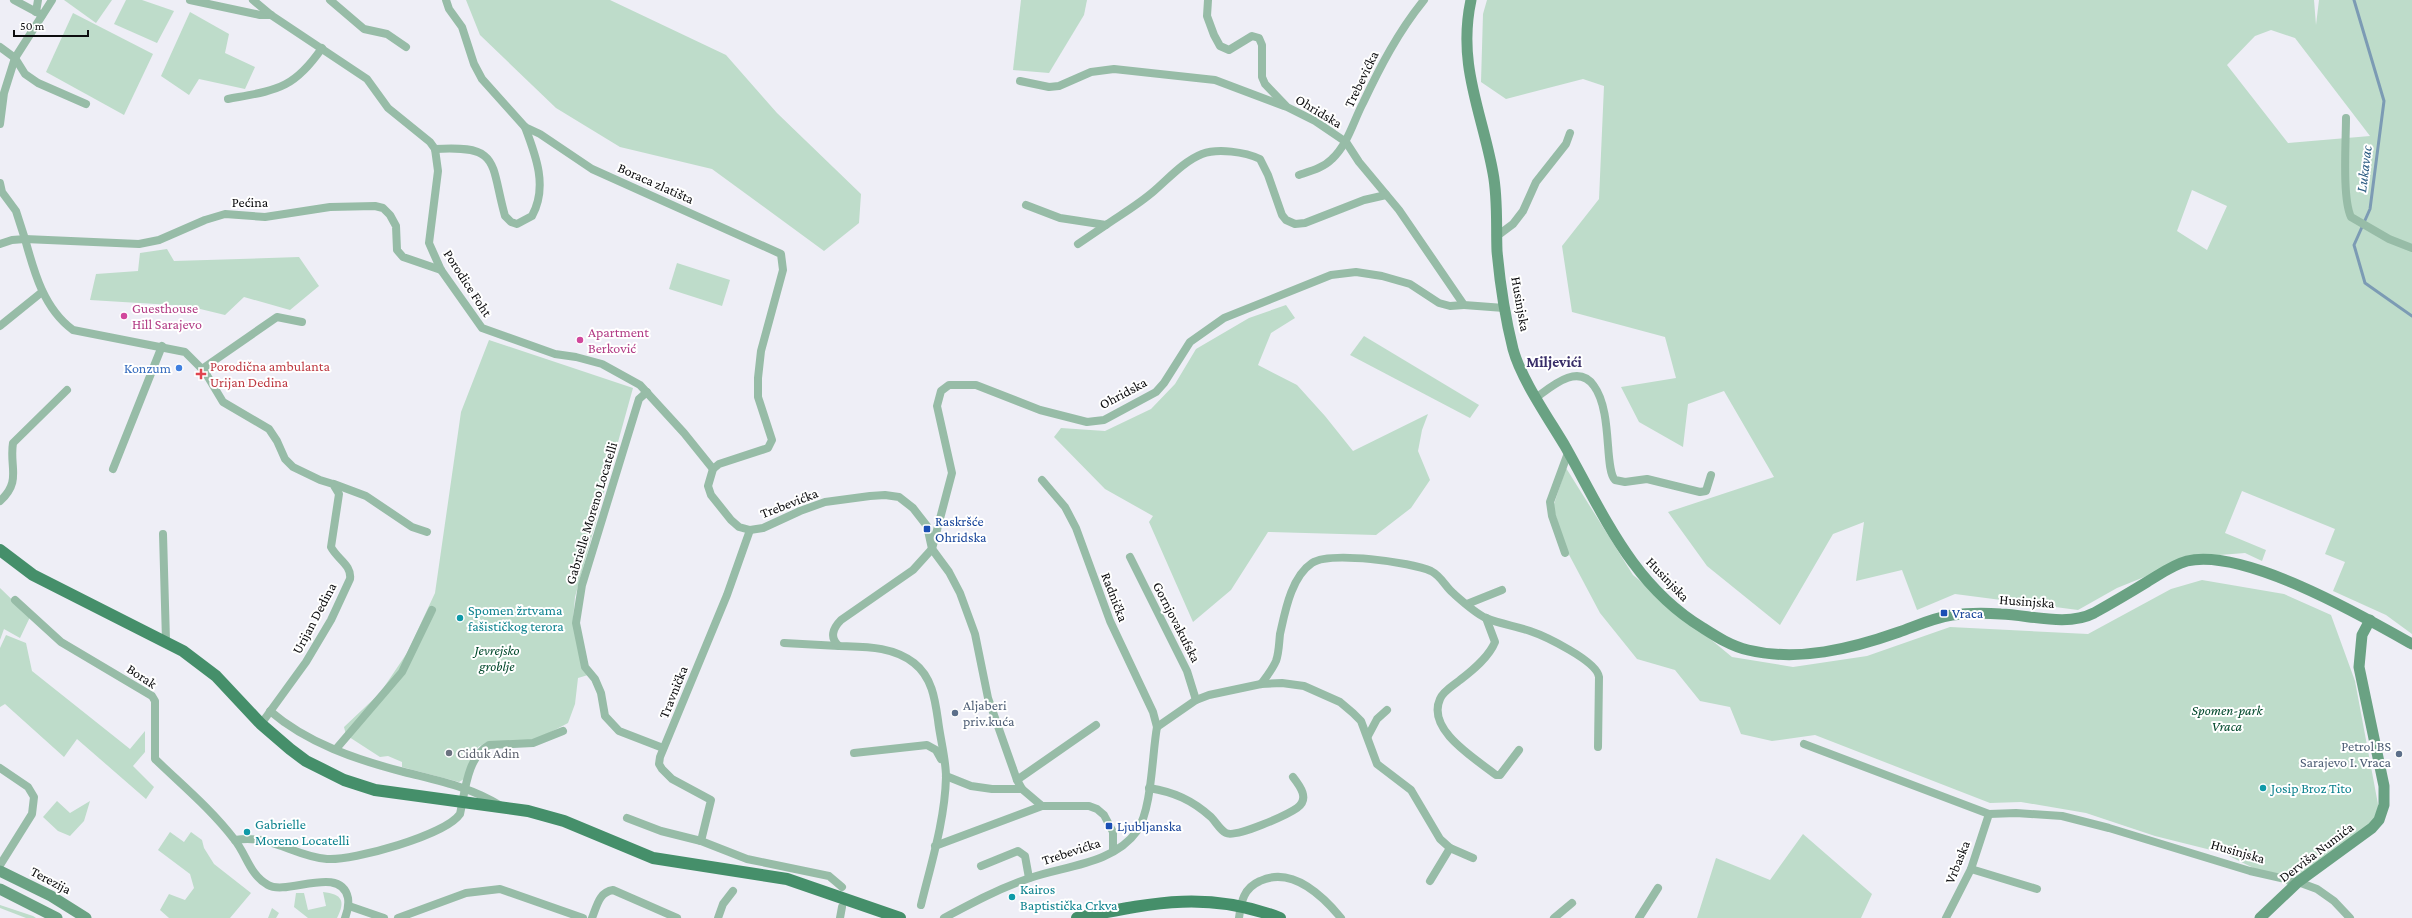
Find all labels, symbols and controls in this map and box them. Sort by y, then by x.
scale bar [14,12,88,38]
text: 50 m [20,19,45,33]
street label: Trebevićka [1341,48,1382,110]
street label: Ohridska [1293,91,1346,131]
water label: Lukavac [2353,144,2375,193]
street label: Boraca zlatišta [615,159,697,207]
street label: Pećina [232,194,269,210]
street label: Porodice Foht [440,247,496,320]
street label: Husinjska [1507,275,1534,333]
place label: Guesthouse Hill Sarajevo [132,300,202,333]
marker: Guesthouse Hill Sarajevo [119,311,129,321]
place label: Apartment Berković [588,324,649,356]
marker: Apartment Berković [575,335,585,345]
district label: Miljevići [1526,354,1582,371]
place label: Porodična ambulanta Urijan Dedina [210,358,330,391]
place label: Konzum [124,360,171,376]
marker: Konzum [174,363,184,373]
marker: Porodična ambulanta Urijan Dedina [195,368,207,380]
street label: Ohridska [1097,374,1150,412]
street label: Gabrielle Moreno Locatelli [562,440,620,586]
street label: Trebevićka [758,484,821,521]
place label: Raskršće Ohridska [935,513,987,545]
marker: Raskršće Ohridska [922,524,932,534]
street label: Husinjska [1642,554,1693,606]
street label: Radnička [1098,570,1132,624]
street label: Urijan Dedina [289,579,341,657]
street label: Gornjovakufska [1149,579,1204,666]
street label: Husinjska [1999,591,2056,612]
place label: Spomen žrtvama fašističkog terora [468,602,564,634]
place label: Vraca [1952,605,1984,621]
marker: Vraca [1939,608,1949,618]
marker: Spomen žrtvama fašističkog terora [455,613,465,623]
park label: Jevrejsko groblje [471,642,520,675]
street label: Borak [124,660,160,692]
street label: Travnička [655,663,691,721]
place label: Aljaberi priv.kuća [963,697,1015,729]
park label: Spomen-park Vraca [2191,702,2263,734]
marker: Aljaberi priv.kuća [950,708,960,718]
place label: Petrol BS Sarajevo I. Vraca [2300,738,2392,771]
place label: Ciduk Adin [457,745,520,761]
marker: Ciduk Adin [444,748,454,758]
marker: Petrol BS Sarajevo I. Vraca [2394,749,2404,759]
place label: Josip Broz Tito [2269,780,2352,796]
marker: Josip Broz Tito [2258,783,2268,793]
place label: Gabrielle Moreno Locatelli [255,816,350,848]
place label: Ljubljanska [1117,818,1182,835]
street label: Derviša Numića [2276,819,2357,885]
marker: Ljubljanska [1104,821,1114,831]
marker: Gabrielle Moreno Locatelli [242,827,252,837]
street label: Trebevićka [1040,834,1103,868]
street label: Husinjska [2209,836,2267,867]
street label: Vrbaska [1941,838,1973,886]
street label: Terezija [28,863,74,898]
place label: Kairos Baptistička Crkva [1020,881,1118,913]
marker: Kairos Baptistička Crkva [1007,892,1017,902]

